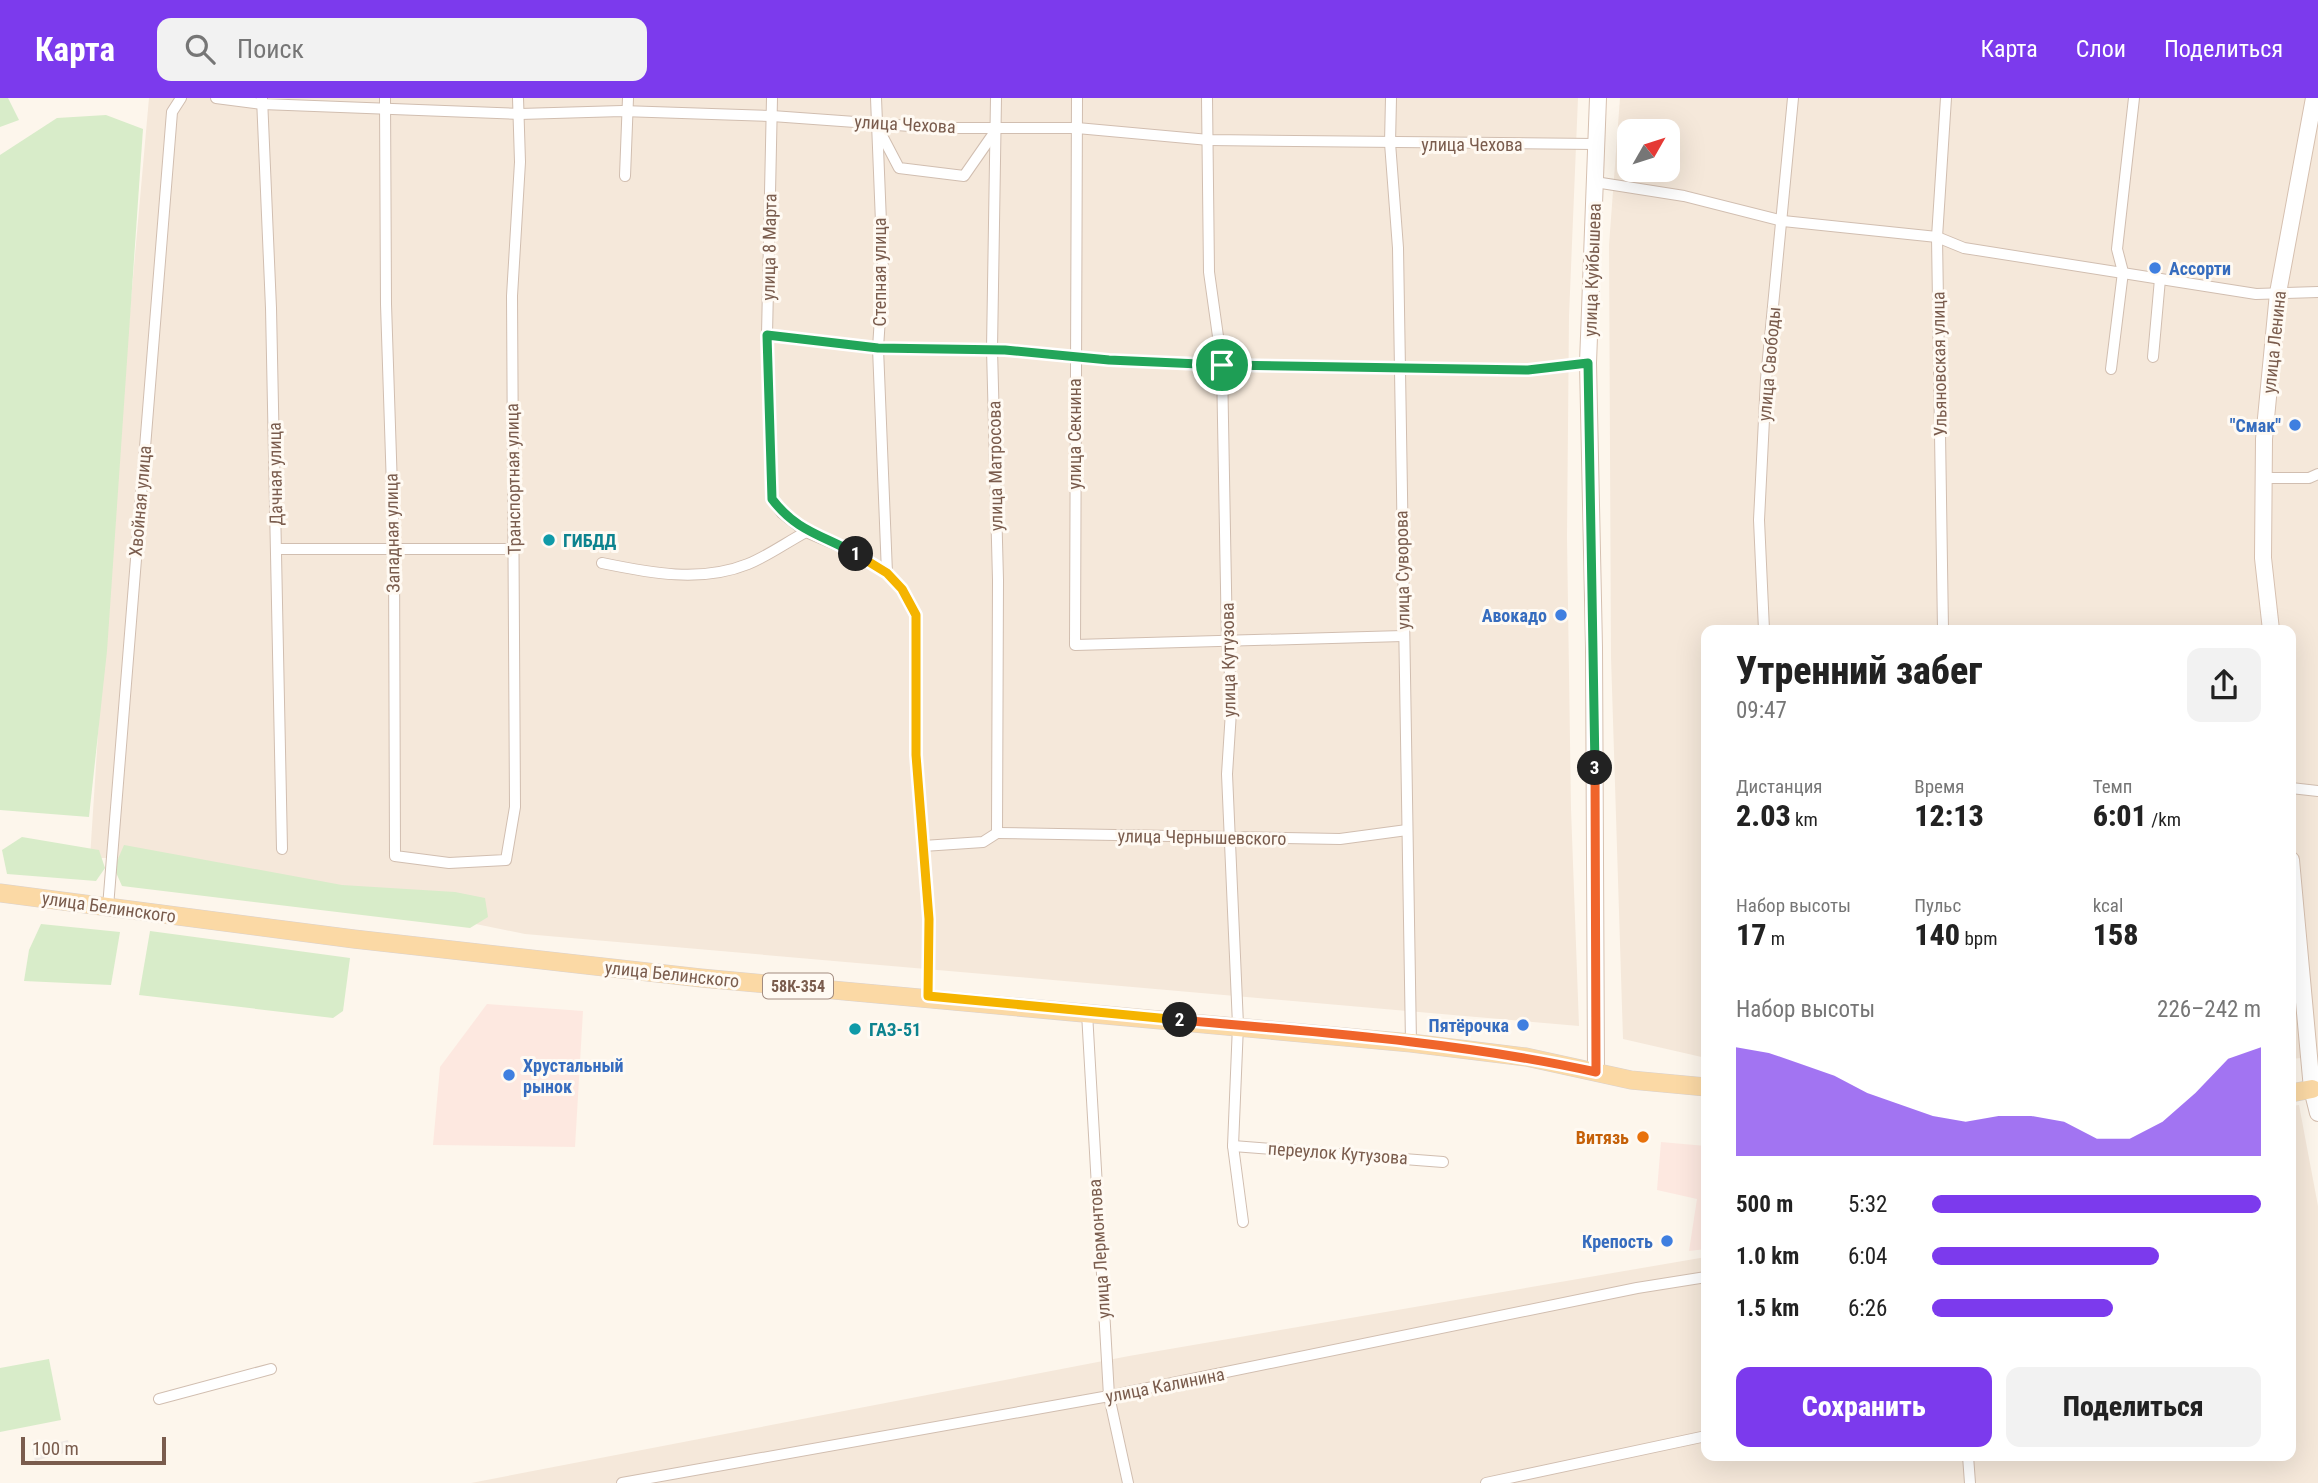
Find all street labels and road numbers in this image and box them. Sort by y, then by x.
street label: улица Чехова [854,111,956,137]
street label: улица Чехова [1421,134,1523,155]
street label: улица 8 Марта [758,193,780,301]
street label: улица Куйбышева [1579,203,1605,337]
street label: Степная улица [869,218,890,326]
street label: улица Ленина [2258,290,2290,394]
street label: Ульяновская улица [1927,291,1951,437]
street label: улица Свободы [1754,306,1784,422]
street label: улица Секнина [1064,378,1085,490]
street label: улица Матросова [983,401,1007,531]
street label: Транспортная улица [501,403,525,555]
street label: Дачная улица [264,422,286,526]
street label: Хвойная улица [125,445,155,557]
street label: Западная улица [380,473,404,593]
street label: улица Суворова [1390,510,1414,630]
street label: улица Кутузова [1216,602,1240,718]
street label: улица Чернышевского [1117,825,1287,849]
street label: улица Белинского [41,887,177,927]
street label: улица Белинского [604,957,740,991]
road number: 58К-354 [763,974,833,998]
street label: переулок Кутузова [1267,1138,1409,1168]
street label: улица Лермонтова [1084,1178,1114,1320]
street label: улица Калинина [1104,1363,1226,1407]

